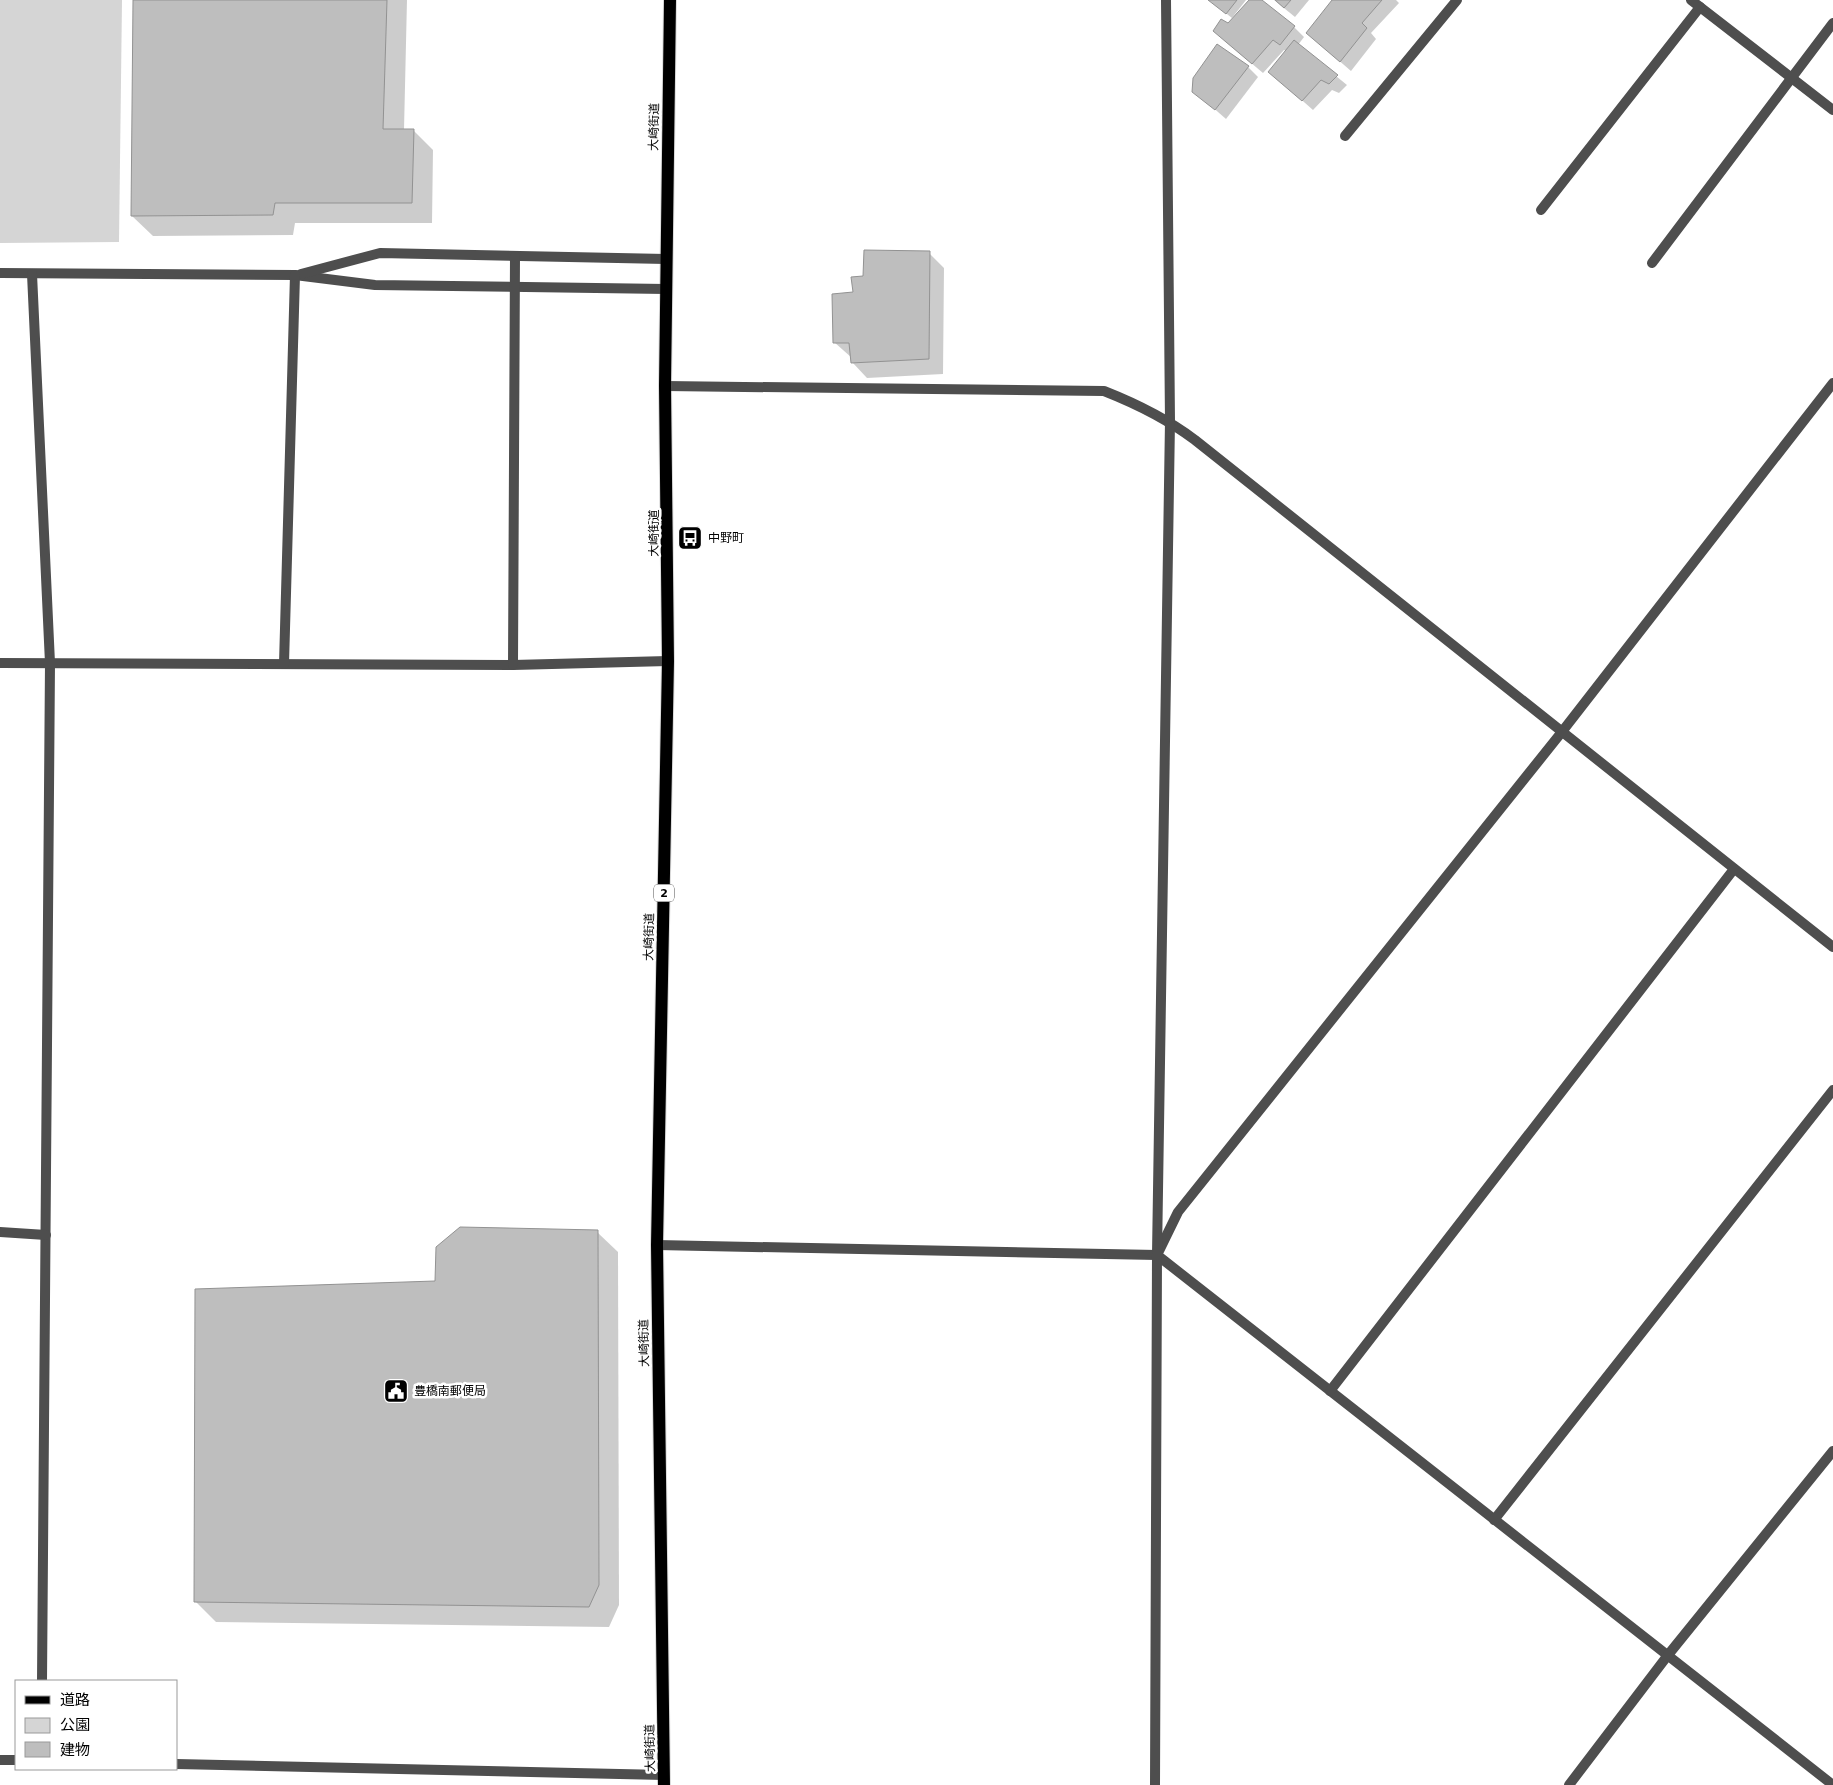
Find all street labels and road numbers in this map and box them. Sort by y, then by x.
street label: 大崎街道 [647,103,661,151]
street label: 大崎街道 [647,509,661,557]
road number: 2 [654,884,674,901]
street label: 大崎街道 [642,913,656,961]
street label: 大崎街道 [637,1319,651,1367]
street label: 大崎街道 [643,1724,657,1772]

